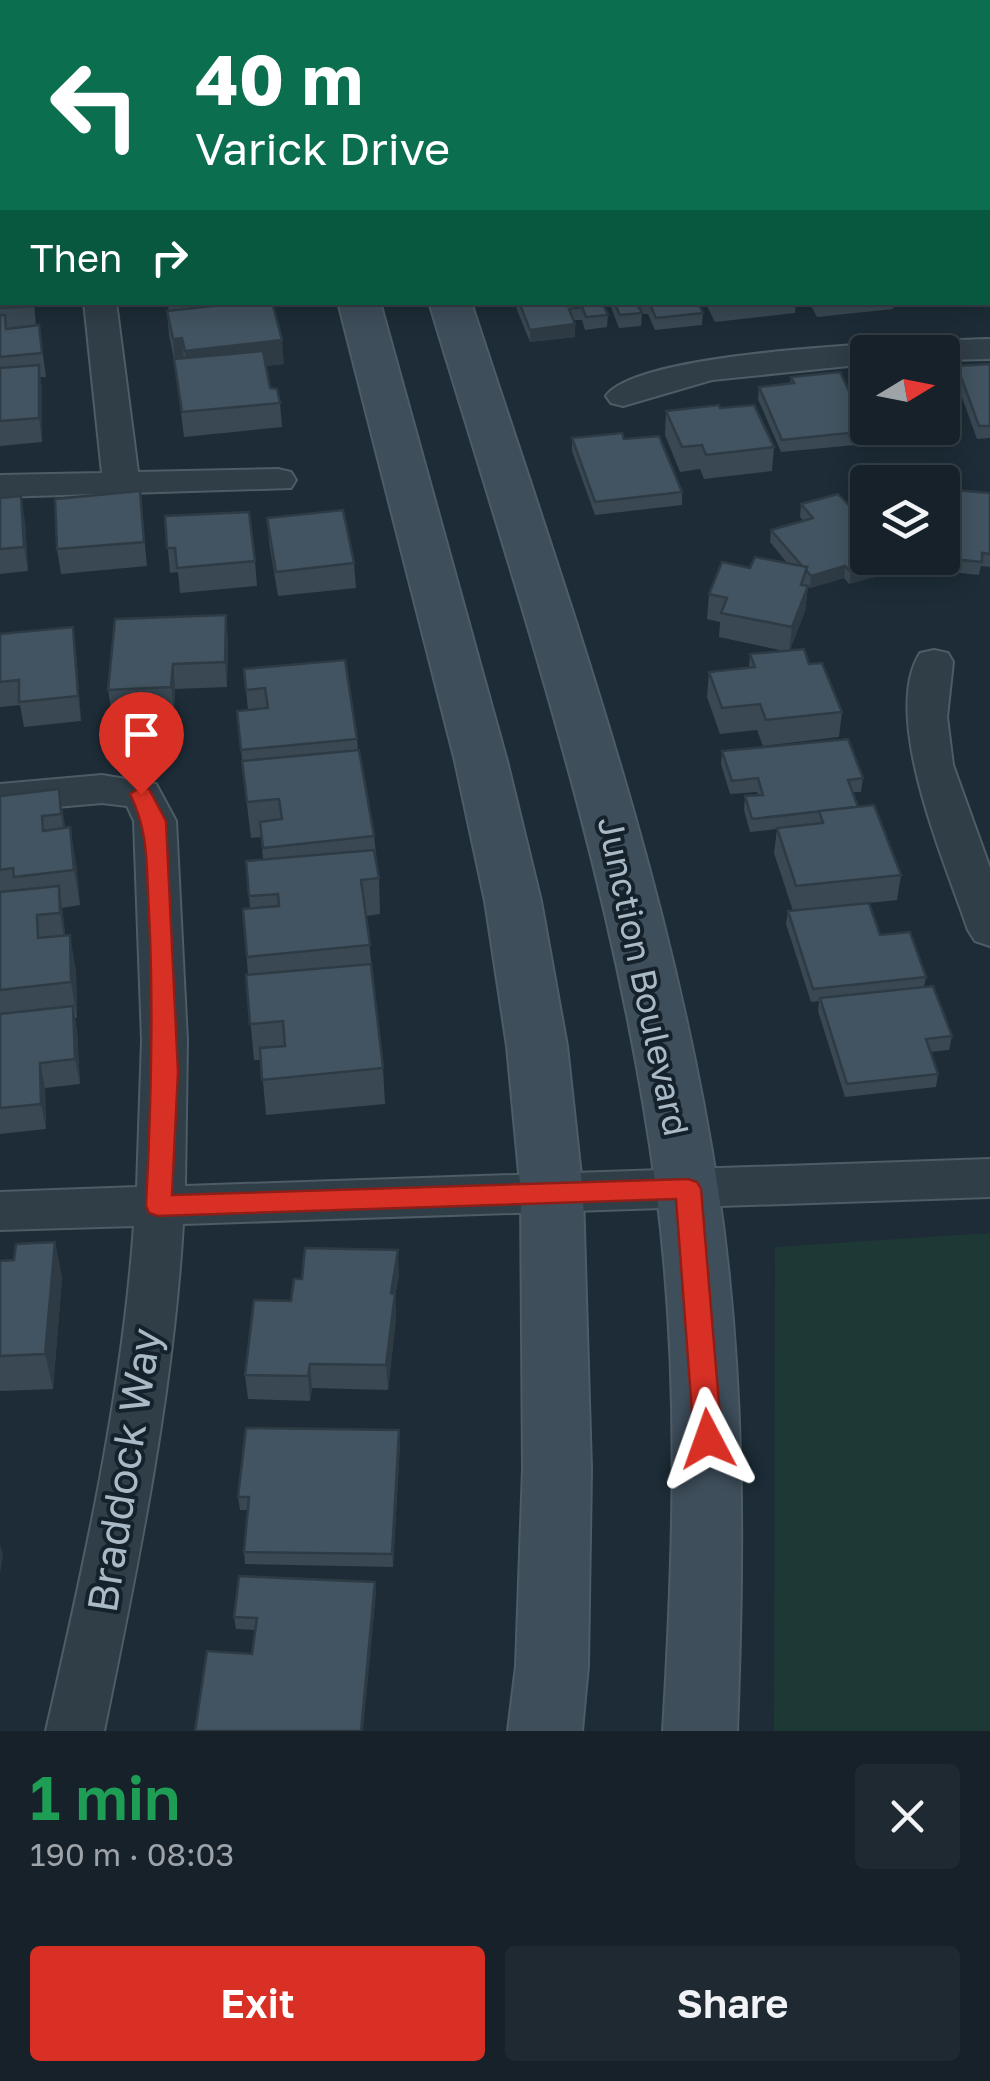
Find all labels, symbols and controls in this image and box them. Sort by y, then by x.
text: 40 m [195,36,363,120]
icon: left [30,40,160,170]
text: Varick Drive [195,121,450,175]
icon: right [142,230,197,285]
text: Then [30,235,122,280]
north arrow [850,335,960,445]
map controls [850,335,960,575]
button: layers [850,465,960,575]
pin [99,692,184,795]
icon: arrive [114,707,169,762]
street label: Junction Boulevard [590,813,698,1139]
street label: Braddock Way [76,1324,170,1616]
position arrow [656,1387,760,1491]
text: 1 min [30,1761,180,1833]
button: close [855,1764,960,1869]
text: 190 m · 08:03 [30,1835,234,1873]
button: Exit [30,1946,485,2061]
button: Share [505,1946,960,2061]

